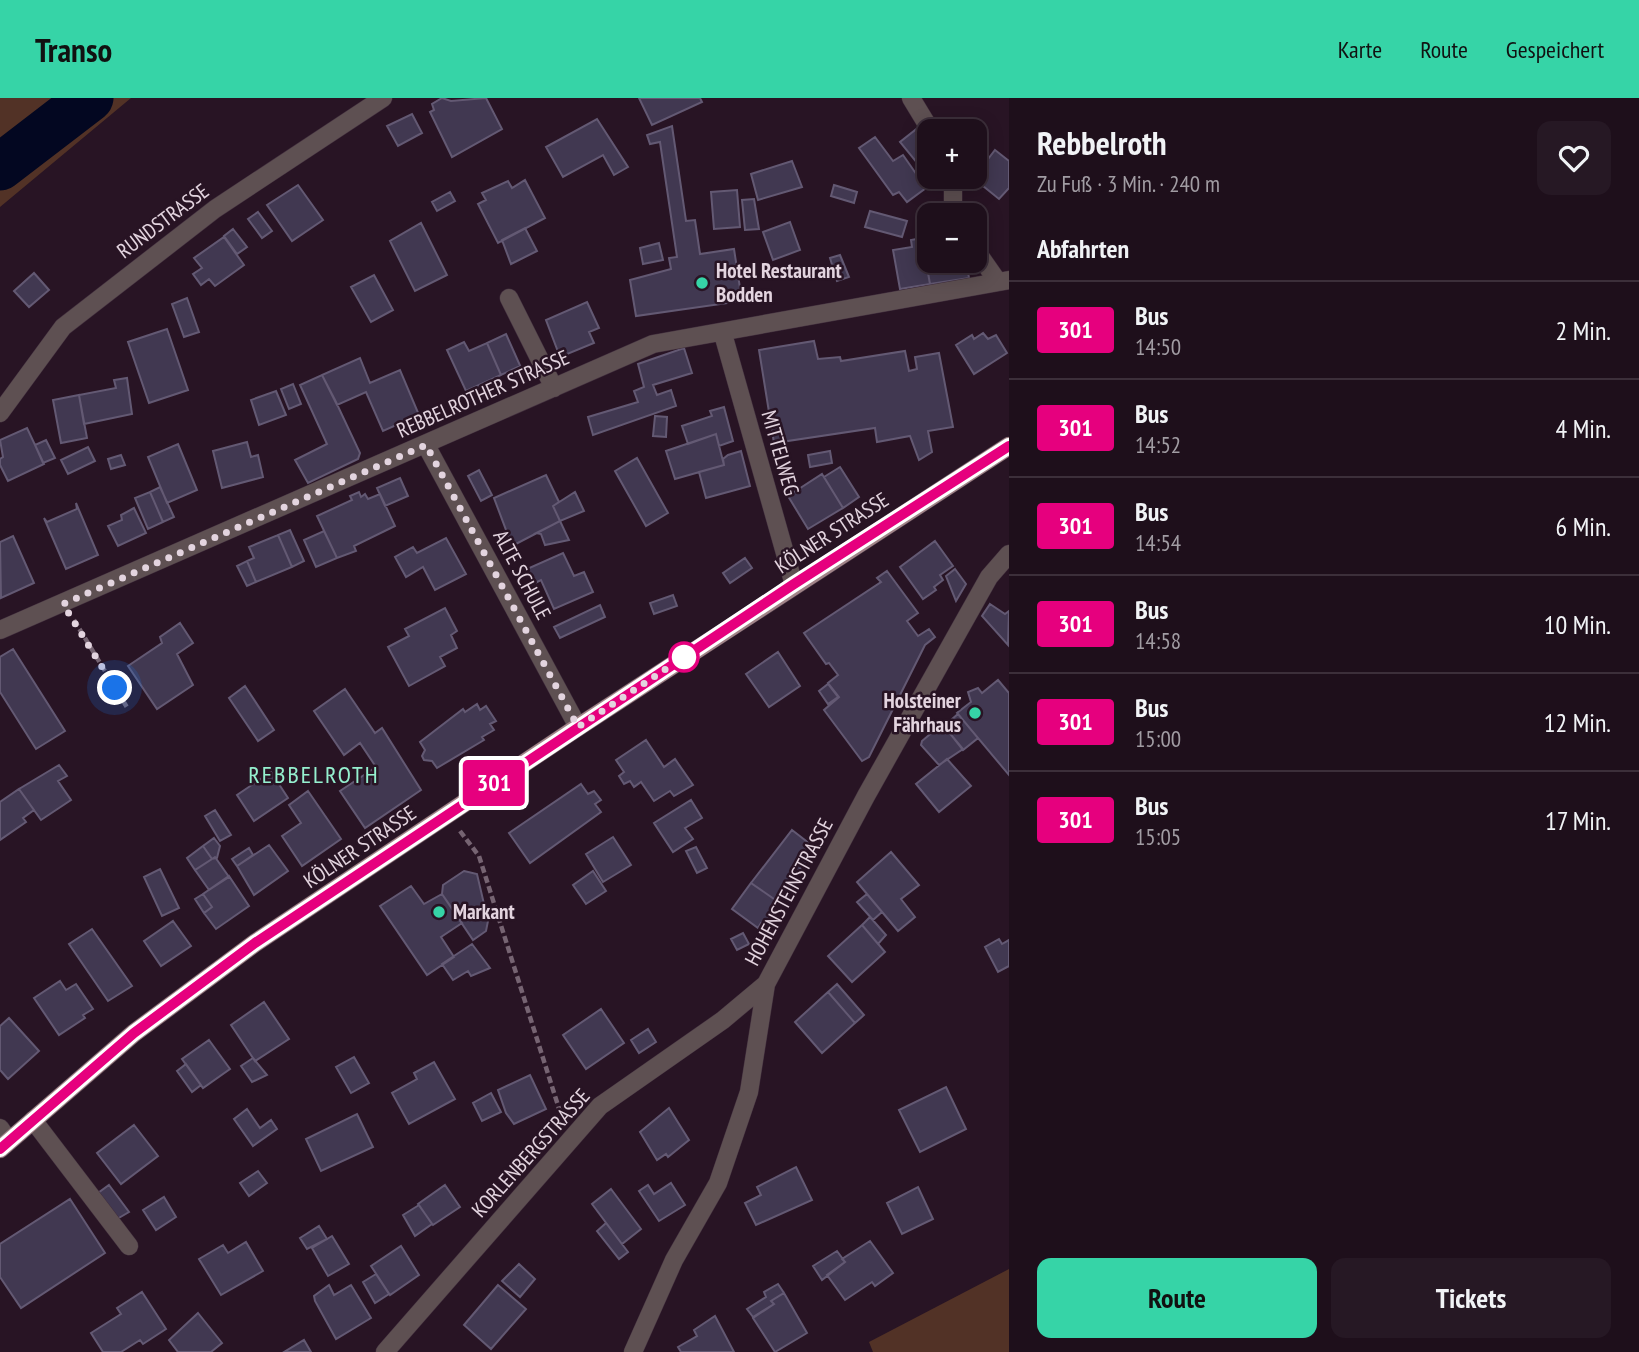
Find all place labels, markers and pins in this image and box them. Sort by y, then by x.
place label: Hotel Restaurant Bodden [716,257,842,308]
marker: Hotel Restaurant Bodden [694,275,710,291]
unlabelled marker [669,642,699,672]
place label: Holsteiner Fährhaus [884,687,962,738]
marker: Holsteiner Fährhaus [967,705,983,721]
place label: Markant [453,898,515,925]
marker: Markant [431,904,447,920]

